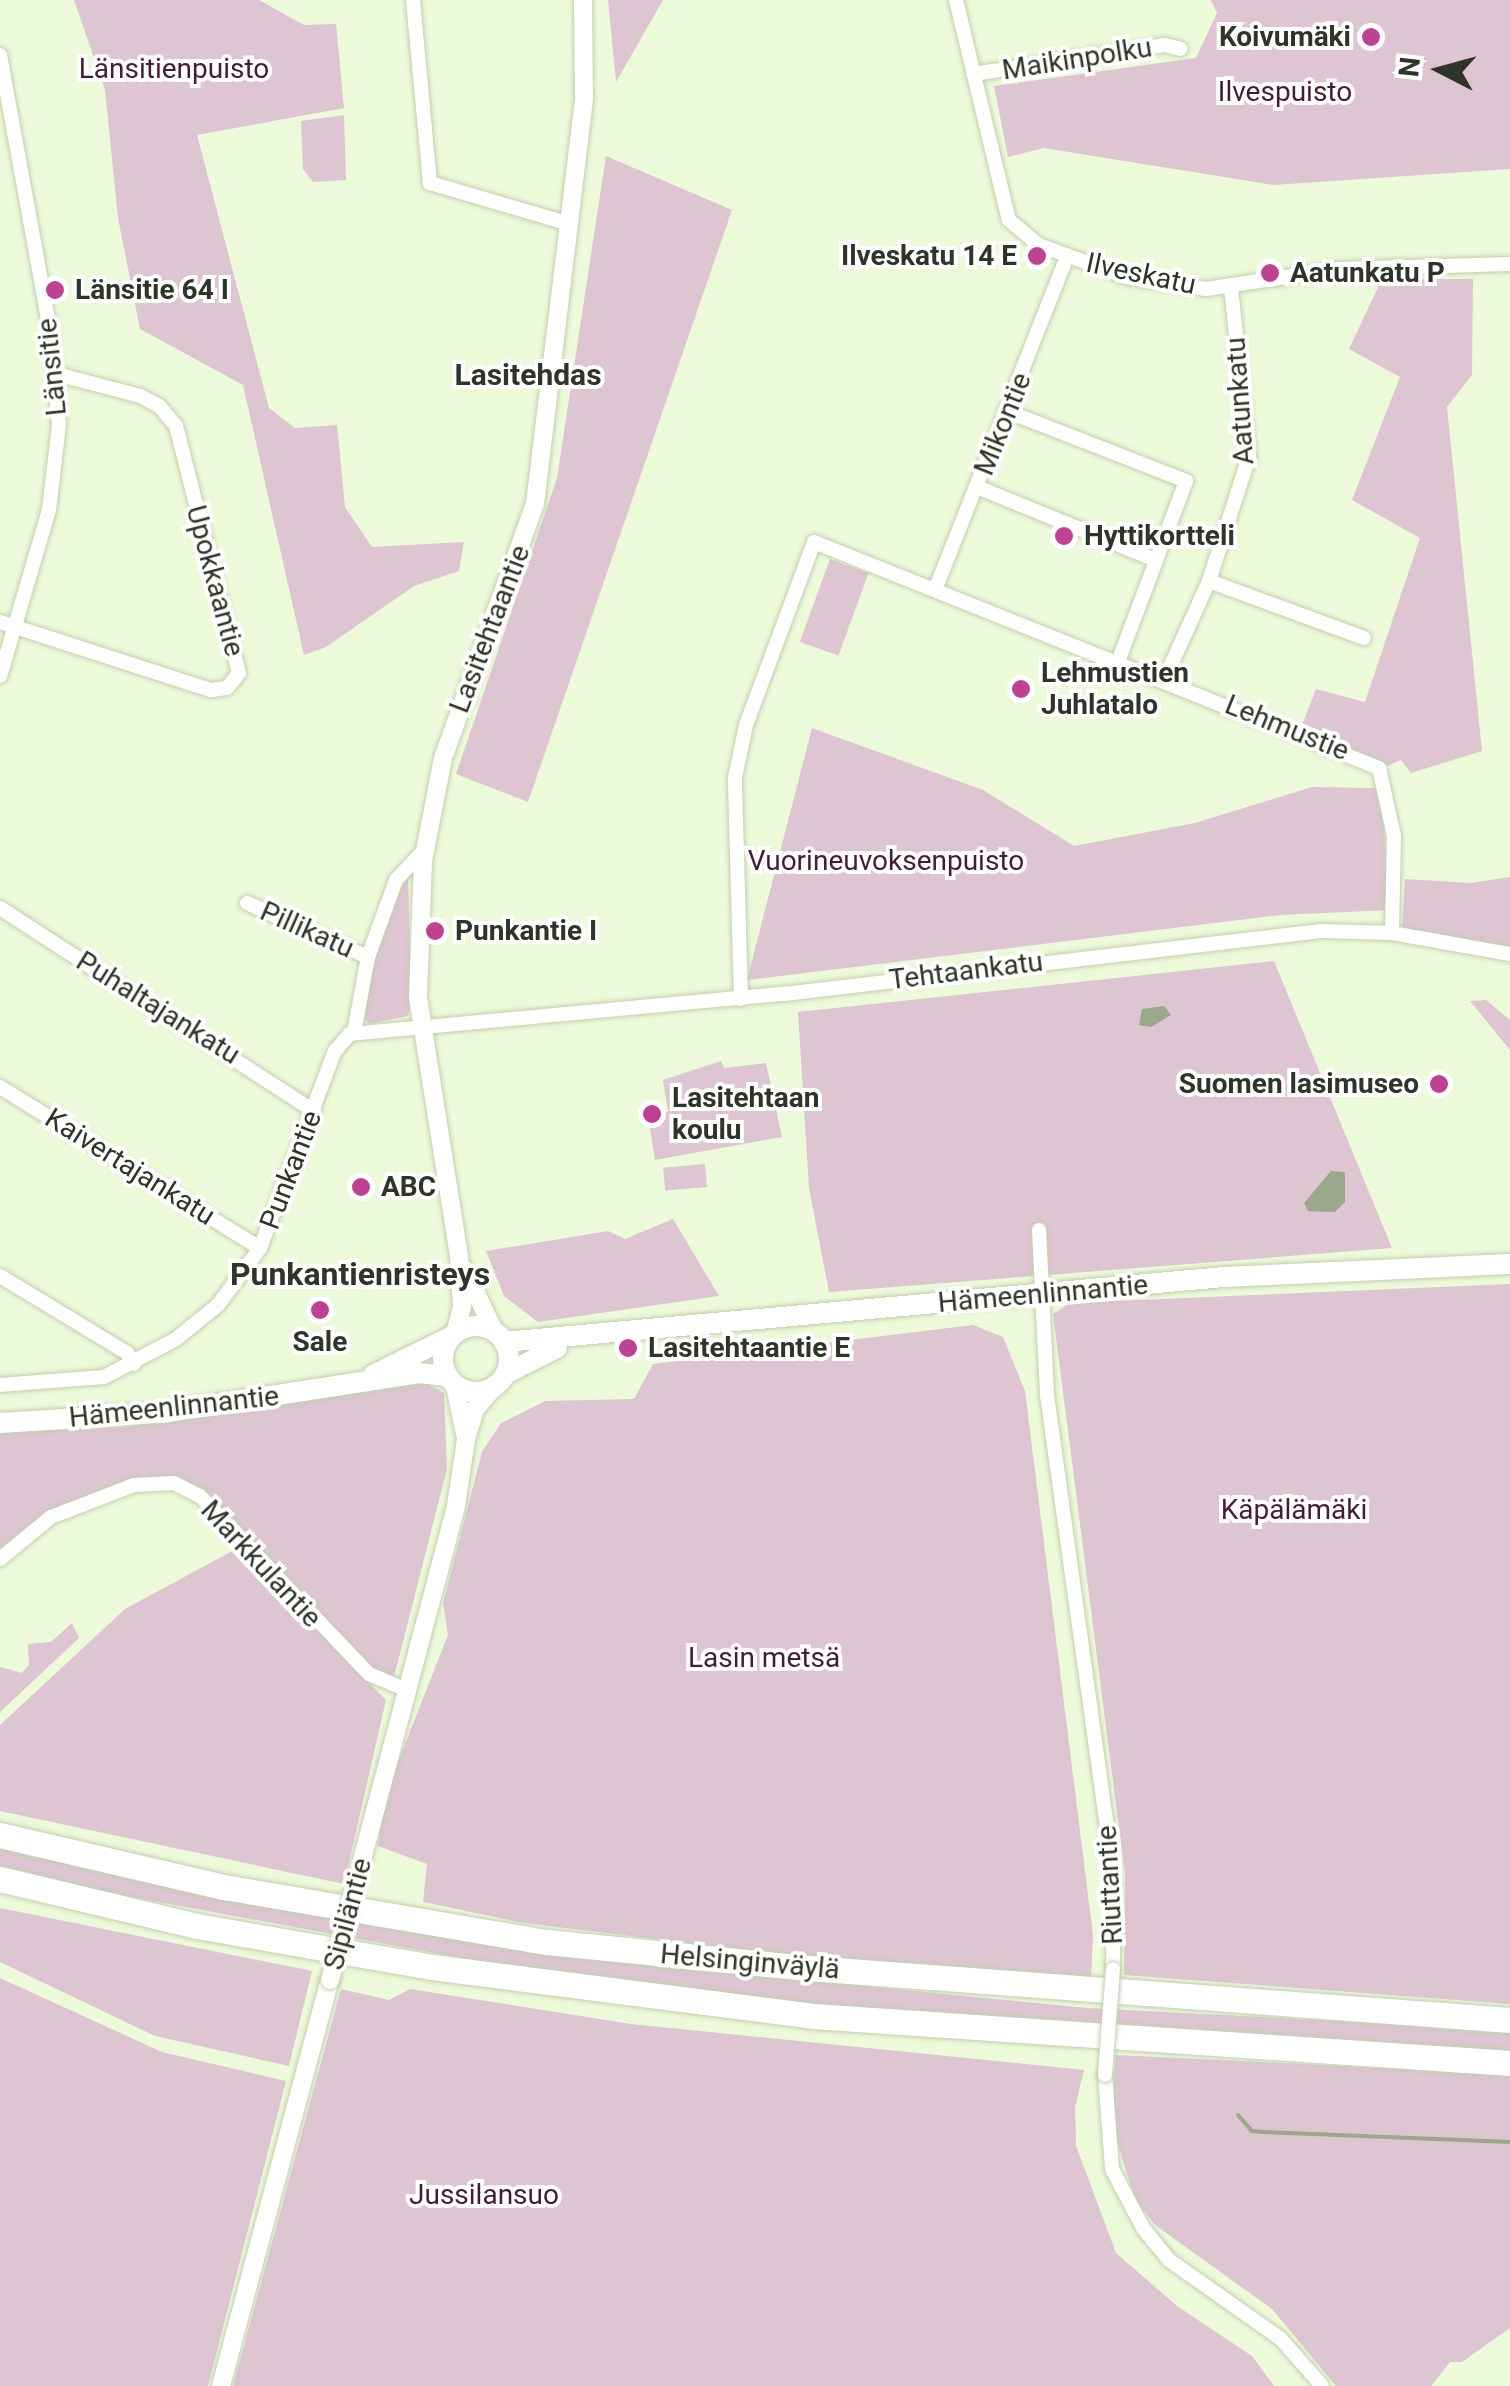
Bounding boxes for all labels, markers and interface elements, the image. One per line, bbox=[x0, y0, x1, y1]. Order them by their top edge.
place label: Koivumäki bbox=[1219, 20, 1351, 54]
north arrow bbox=[1390, 20, 1490, 120]
marker: Koivumäki bbox=[1360, 26, 1382, 48]
street label: Maikinpolku bbox=[1000, 31, 1154, 87]
park label: Länsitienpuisto bbox=[79, 52, 269, 86]
text: N bbox=[1392, 55, 1427, 78]
park label: Ilvespuisto bbox=[1218, 75, 1352, 109]
place label: Ilveskatu 14 E bbox=[841, 239, 1017, 273]
marker: Ilveskatu 14 E bbox=[1026, 245, 1048, 267]
street label: Ilveskatu bbox=[1083, 246, 1199, 302]
place label: Aatunkatu P bbox=[1290, 256, 1445, 290]
marker: Aatunkatu P bbox=[1259, 262, 1281, 284]
place label: Länsitie 64 I bbox=[75, 273, 229, 307]
marker: Länsitie 64 I bbox=[44, 279, 66, 301]
street label: Länsitie bbox=[30, 317, 74, 417]
street label: Aatunkatu bbox=[1219, 336, 1261, 466]
district label: Lasitehdas bbox=[454, 357, 602, 393]
street label: Mikontie bbox=[967, 368, 1039, 480]
street label: Upokkaantie bbox=[179, 502, 251, 660]
place label: Hyttikortteli bbox=[1084, 519, 1235, 553]
marker: Hyttikortteli bbox=[1053, 525, 1075, 547]
street label: Lasitehtaantie bbox=[443, 540, 537, 718]
place label: Lehmustien Juhlatalo bbox=[1041, 656, 1189, 722]
marker: Lehmustien Juhlatalo bbox=[1010, 678, 1032, 700]
street label: Lehmustie bbox=[1220, 688, 1354, 768]
park label: Vuorineuvoksenpuisto bbox=[748, 844, 1024, 878]
street label: Pillikatu bbox=[255, 895, 359, 965]
place label: Punkantie I bbox=[455, 914, 597, 948]
marker: Punkantie I bbox=[424, 920, 446, 942]
street label: Puhaltajankatu bbox=[70, 944, 246, 1072]
street label: Tehtaankatu bbox=[887, 945, 1045, 997]
place label: Suomen lasimuseo bbox=[1179, 1067, 1419, 1101]
marker: Suomen lasimuseo bbox=[1428, 1073, 1450, 1095]
place label: Lasitehtaan koulu bbox=[672, 1081, 819, 1147]
street label: Kaivertajankatu bbox=[39, 1101, 221, 1233]
marker: Lasitehtaan koulu bbox=[641, 1103, 663, 1125]
street label: Punkantie bbox=[253, 1106, 329, 1234]
place label: ABC bbox=[381, 1170, 436, 1204]
marker: ABC bbox=[350, 1176, 372, 1198]
district label: Punkantienristeys bbox=[230, 1255, 490, 1293]
street label: Hämeenlinnantie bbox=[936, 1268, 1150, 1320]
marker: Sale bbox=[309, 1299, 331, 1321]
place label: Sale bbox=[293, 1325, 347, 1359]
place label: Lasitehtaantie E bbox=[648, 1331, 850, 1365]
marker: Lasitehtaantie E bbox=[617, 1337, 639, 1359]
street label: Hämeenlinnantie bbox=[67, 1379, 281, 1435]
park label: Käpälämäki bbox=[1221, 1493, 1367, 1527]
street label: Markkulantie bbox=[194, 1494, 328, 1634]
park label: Lasin metsä bbox=[688, 1641, 840, 1675]
street label: Riuttantie bbox=[1090, 1825, 1130, 1945]
street label: Sipiläntie bbox=[317, 1854, 379, 1974]
street label: Helsinginväylä bbox=[659, 1937, 841, 1987]
park label: Jussilansuo bbox=[409, 2178, 559, 2212]

